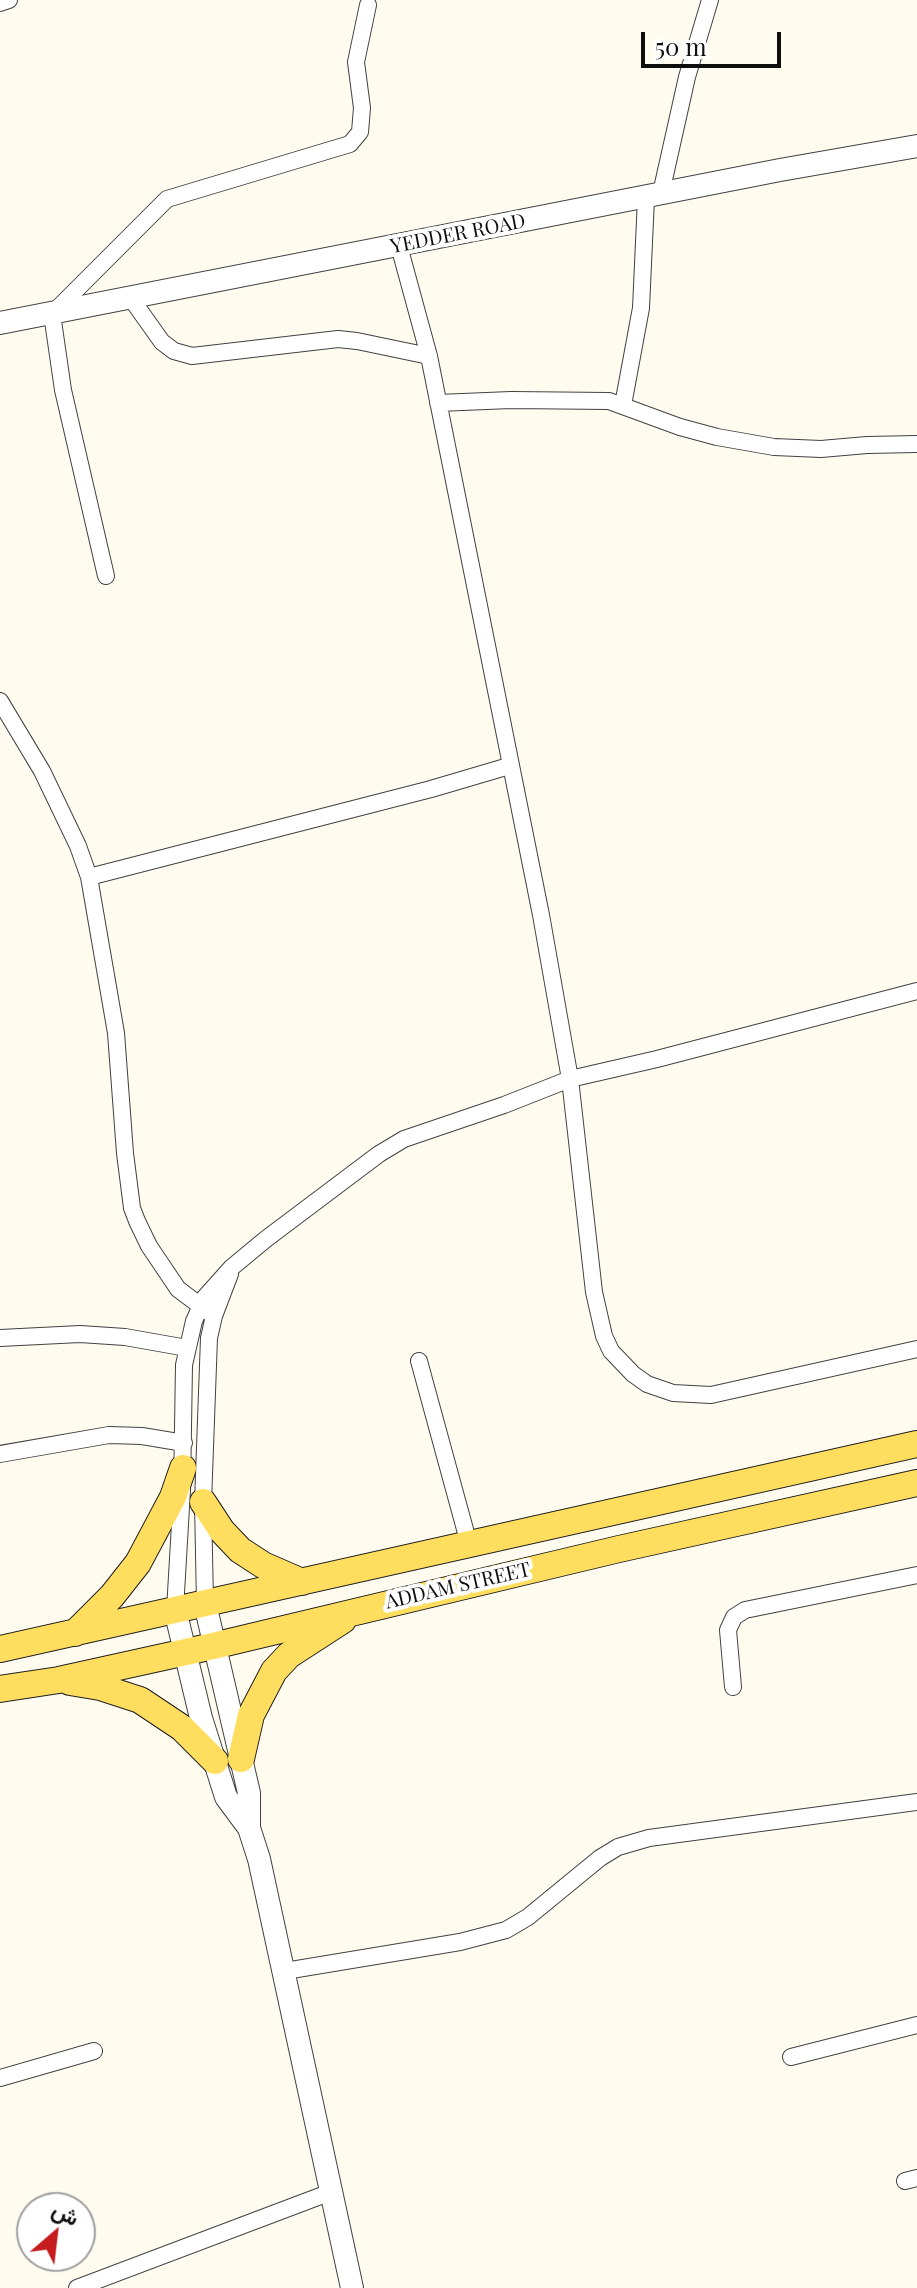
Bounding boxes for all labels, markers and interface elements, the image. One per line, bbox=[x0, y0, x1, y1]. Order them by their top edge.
scale bar bbox=[645, 16, 785, 66]
text: 50 m bbox=[655, 30, 707, 62]
street label: YEDDER ROAD bbox=[389, 209, 527, 259]
street label: ADDAM STREET bbox=[383, 1558, 533, 1614]
north arrow bbox=[16, 2192, 96, 2272]
text: ش bbox=[48, 2193, 85, 2232]

